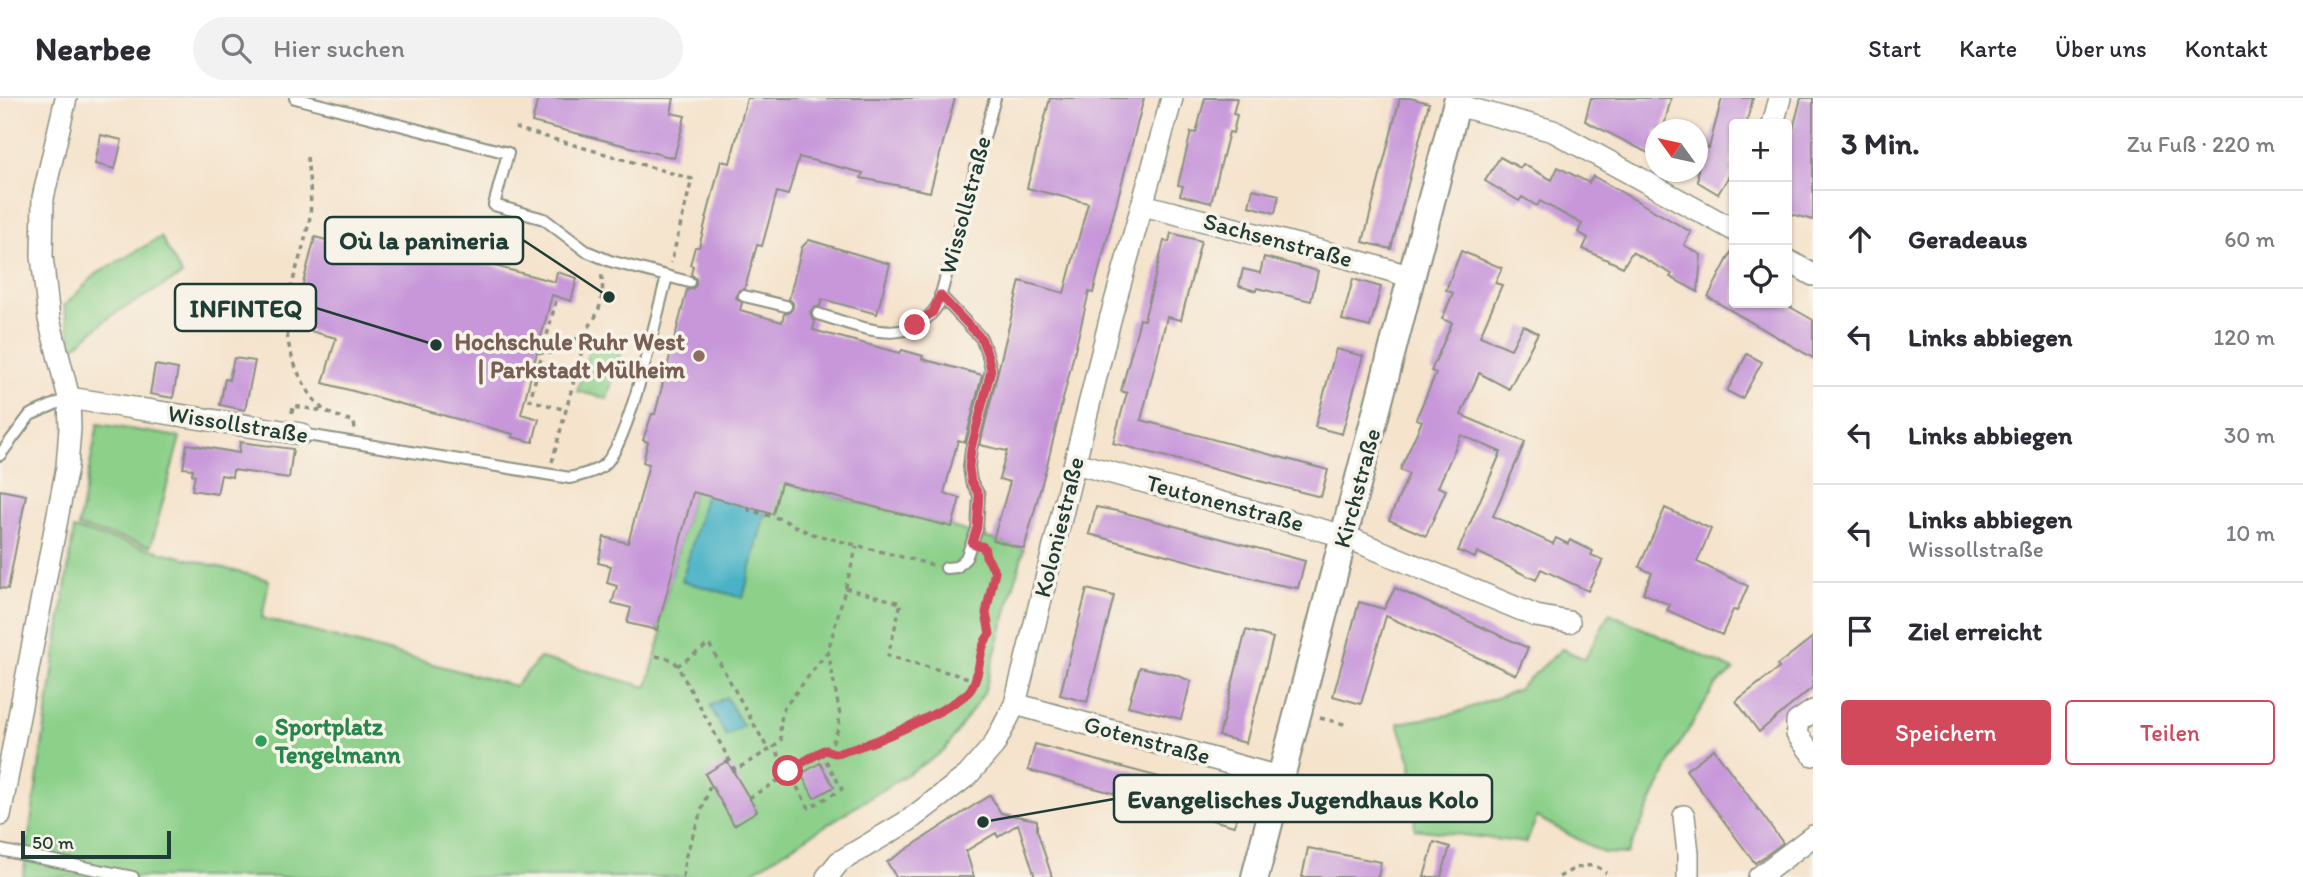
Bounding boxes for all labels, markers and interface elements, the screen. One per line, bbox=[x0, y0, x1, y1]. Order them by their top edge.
search box bbox=[193, 17, 683, 80]
text: Nearbee bbox=[35, 29, 151, 68]
icon: search bbox=[217, 29, 255, 67]
text: Hier suchen bbox=[273, 32, 405, 64]
text: Start bbox=[1868, 34, 1921, 63]
text: Karte bbox=[1959, 34, 2017, 63]
text: Über uns bbox=[2055, 34, 2147, 63]
text: Kontakt bbox=[2185, 34, 2268, 63]
north arrow bbox=[1645, 119, 1708, 182]
map controls bbox=[1729, 119, 1792, 308]
button: + bbox=[1729, 119, 1792, 182]
text: 3 Min. bbox=[1841, 125, 1920, 162]
text: Zu Fuß · 220 m bbox=[2127, 130, 2275, 158]
street label: Wissollstraße bbox=[932, 133, 997, 277]
button: − bbox=[1729, 182, 1792, 245]
street label: Sachsenstraße bbox=[1200, 206, 1356, 273]
callout: Où la panineria bbox=[325, 217, 523, 264]
icon: ahead bbox=[1841, 220, 1879, 258]
text: Geradeaus bbox=[1908, 223, 2027, 255]
text: Où la panineria bbox=[339, 224, 509, 256]
text: 60 m bbox=[2224, 225, 2275, 253]
button: locate bbox=[1729, 245, 1792, 308]
callout: INFINTEQ bbox=[175, 284, 316, 331]
text: INFINTEQ bbox=[190, 292, 302, 324]
route end bbox=[899, 309, 930, 340]
icon: left bbox=[1841, 318, 1879, 356]
text: Links abbiegen bbox=[1908, 321, 2073, 353]
text: 120 m bbox=[2214, 323, 2275, 351]
place label: Hochschule Ruhr West | Parkstadt Mülheim bbox=[455, 327, 686, 385]
marker: Hochschule Ruhr West | Parkstadt Mülheim bbox=[691, 348, 707, 364]
street label: Wissollstraße bbox=[166, 398, 310, 449]
icon: left bbox=[1841, 416, 1879, 454]
text: Links abbiegen bbox=[1908, 419, 2073, 451]
text: 30 m bbox=[2224, 421, 2275, 449]
street label: Kirchstraße bbox=[1327, 425, 1386, 551]
street label: Koloniestraße bbox=[1027, 454, 1090, 600]
street label: Teutonenstraße bbox=[1143, 468, 1307, 537]
text: Links abbiegen bbox=[1908, 503, 2073, 535]
icon: left bbox=[1841, 514, 1879, 552]
text: 10 m bbox=[2226, 519, 2275, 547]
text: Wissollstraße bbox=[1908, 535, 2044, 563]
icon: arrive bbox=[1841, 612, 1879, 650]
text: Ziel erreicht bbox=[1908, 615, 2042, 647]
button: Speichern bbox=[1841, 700, 2051, 765]
button: Teilen bbox=[2065, 700, 2275, 765]
street label: Gotenstraße bbox=[1081, 709, 1213, 770]
place label: Sportplatz Tengelmann bbox=[274, 712, 401, 770]
marker: Sportplatz Tengelmann bbox=[253, 733, 269, 749]
route start bbox=[772, 755, 803, 786]
callout: Evangelisches Jugendhaus Kolo bbox=[1114, 775, 1492, 822]
text: Evangelisches Jugendhaus Kolo bbox=[1127, 783, 1479, 815]
scale bar bbox=[21, 828, 172, 860]
text: 50 m bbox=[32, 831, 74, 854]

